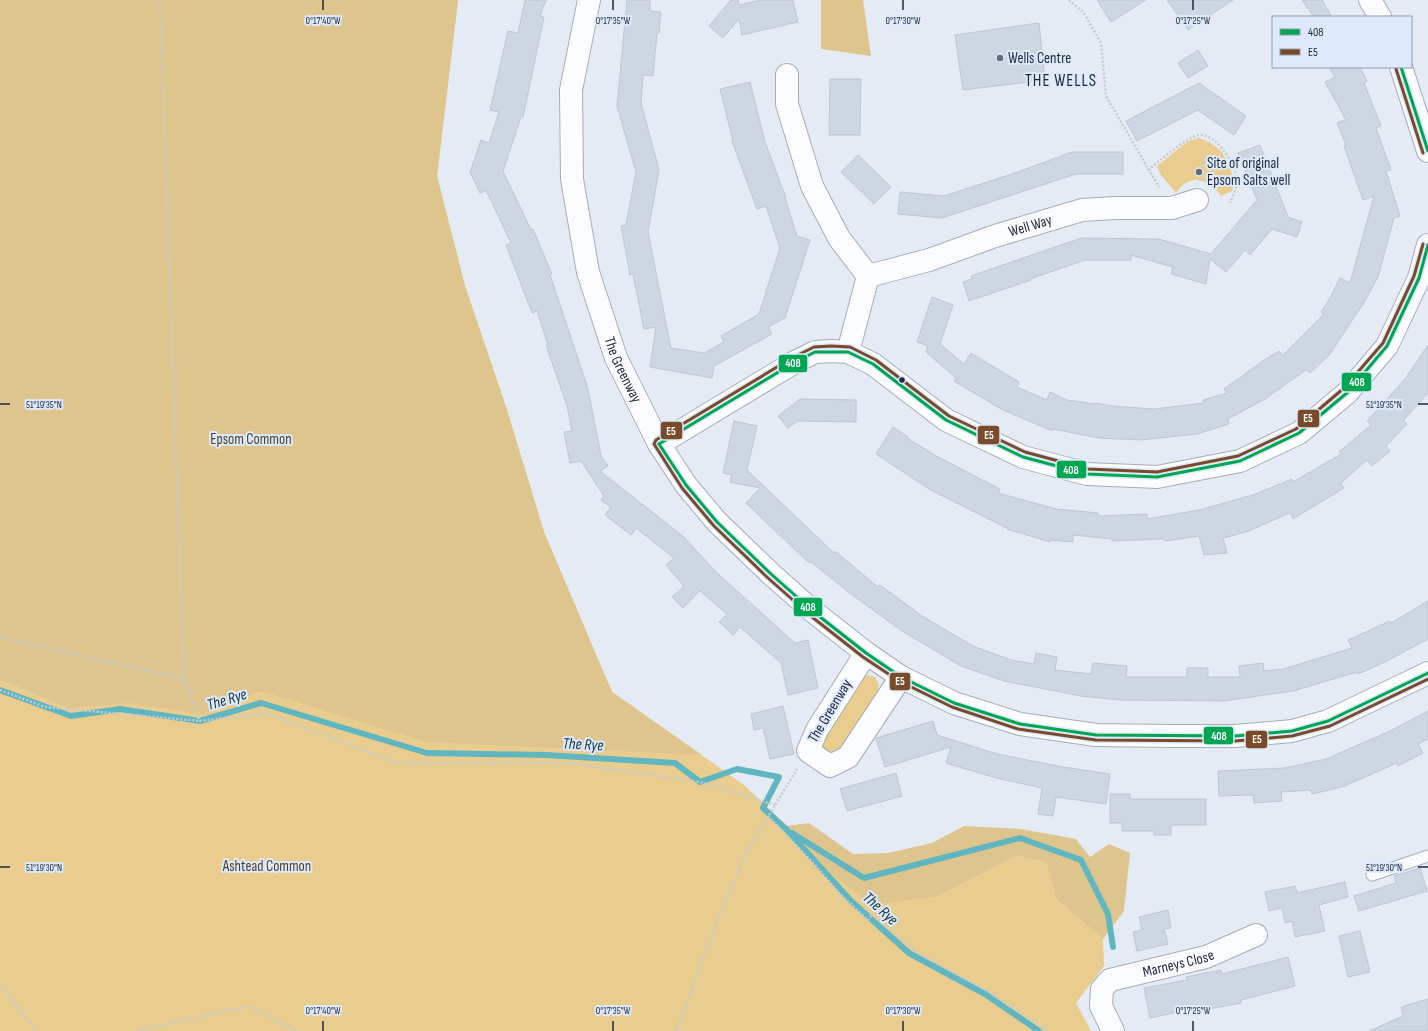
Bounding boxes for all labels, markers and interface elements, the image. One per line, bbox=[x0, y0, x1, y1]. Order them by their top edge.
text: 0°17'40"W bbox=[306, 15, 341, 27]
text: 0°17'35"W bbox=[596, 15, 631, 27]
text: 0°17'30"W bbox=[886, 15, 921, 27]
text: 0°17'25"W bbox=[1176, 15, 1211, 27]
legend bbox=[1272, 16, 1412, 68]
text: 408 bbox=[1308, 25, 1324, 40]
text: E5 bbox=[1308, 45, 1318, 60]
place label: Wells Centre bbox=[1008, 49, 1071, 68]
marker: Wells Centre bbox=[995, 53, 1005, 63]
district label: THE WELLS bbox=[1025, 71, 1097, 91]
place label: Site of original Epsom Salts well bbox=[1207, 154, 1290, 190]
marker: Site of original Epsom Salts well bbox=[1194, 167, 1204, 177]
street label: Well Way bbox=[1006, 210, 1054, 241]
street label: The Greenway bbox=[600, 334, 646, 406]
line badge: 408 bbox=[778, 354, 808, 373]
text: 408 bbox=[785, 357, 801, 370]
line badge: 408 bbox=[1341, 372, 1372, 392]
unlabelled marker bbox=[897, 375, 907, 385]
text: 408 bbox=[1349, 376, 1365, 389]
text: 51°19'35"N bbox=[26, 399, 62, 411]
text: 51°19'35"N bbox=[1366, 399, 1402, 411]
line badge: E5 bbox=[1297, 409, 1320, 428]
text: E5 bbox=[1303, 412, 1313, 425]
line badge: E5 bbox=[660, 421, 683, 440]
text: E5 bbox=[666, 425, 676, 438]
line badge: E5 bbox=[977, 425, 1000, 445]
text: E5 bbox=[984, 429, 994, 442]
park label: Epsom Common bbox=[210, 430, 292, 449]
line badge: 408 bbox=[1056, 460, 1087, 479]
text: 408 bbox=[1063, 464, 1079, 477]
line badge: 408 bbox=[793, 597, 823, 617]
text: 408 bbox=[800, 601, 816, 614]
line badge: E5 bbox=[889, 672, 911, 691]
text: E5 bbox=[895, 675, 905, 688]
street label: The Greenway bbox=[804, 676, 856, 746]
water label: The Rye bbox=[205, 685, 249, 715]
line badge: 408 bbox=[1203, 726, 1234, 745]
text: 408 bbox=[1211, 730, 1227, 743]
line badge: E5 bbox=[1245, 730, 1268, 749]
text: E5 bbox=[1252, 733, 1262, 746]
water label: The Rye bbox=[562, 734, 604, 756]
park label: Ashtead Common bbox=[222, 857, 311, 876]
text: 51°19'30"N bbox=[26, 862, 62, 874]
text: 51°19'30"N bbox=[1366, 862, 1402, 874]
water label: The Rye bbox=[858, 888, 902, 930]
street label: Marneys Close bbox=[1141, 945, 1217, 981]
text: 0°17'40"W bbox=[306, 1005, 341, 1017]
text: 0°17'35"W bbox=[596, 1005, 631, 1017]
text: 0°17'30"W bbox=[886, 1005, 921, 1017]
text: 0°17'25"W bbox=[1176, 1005, 1211, 1017]

